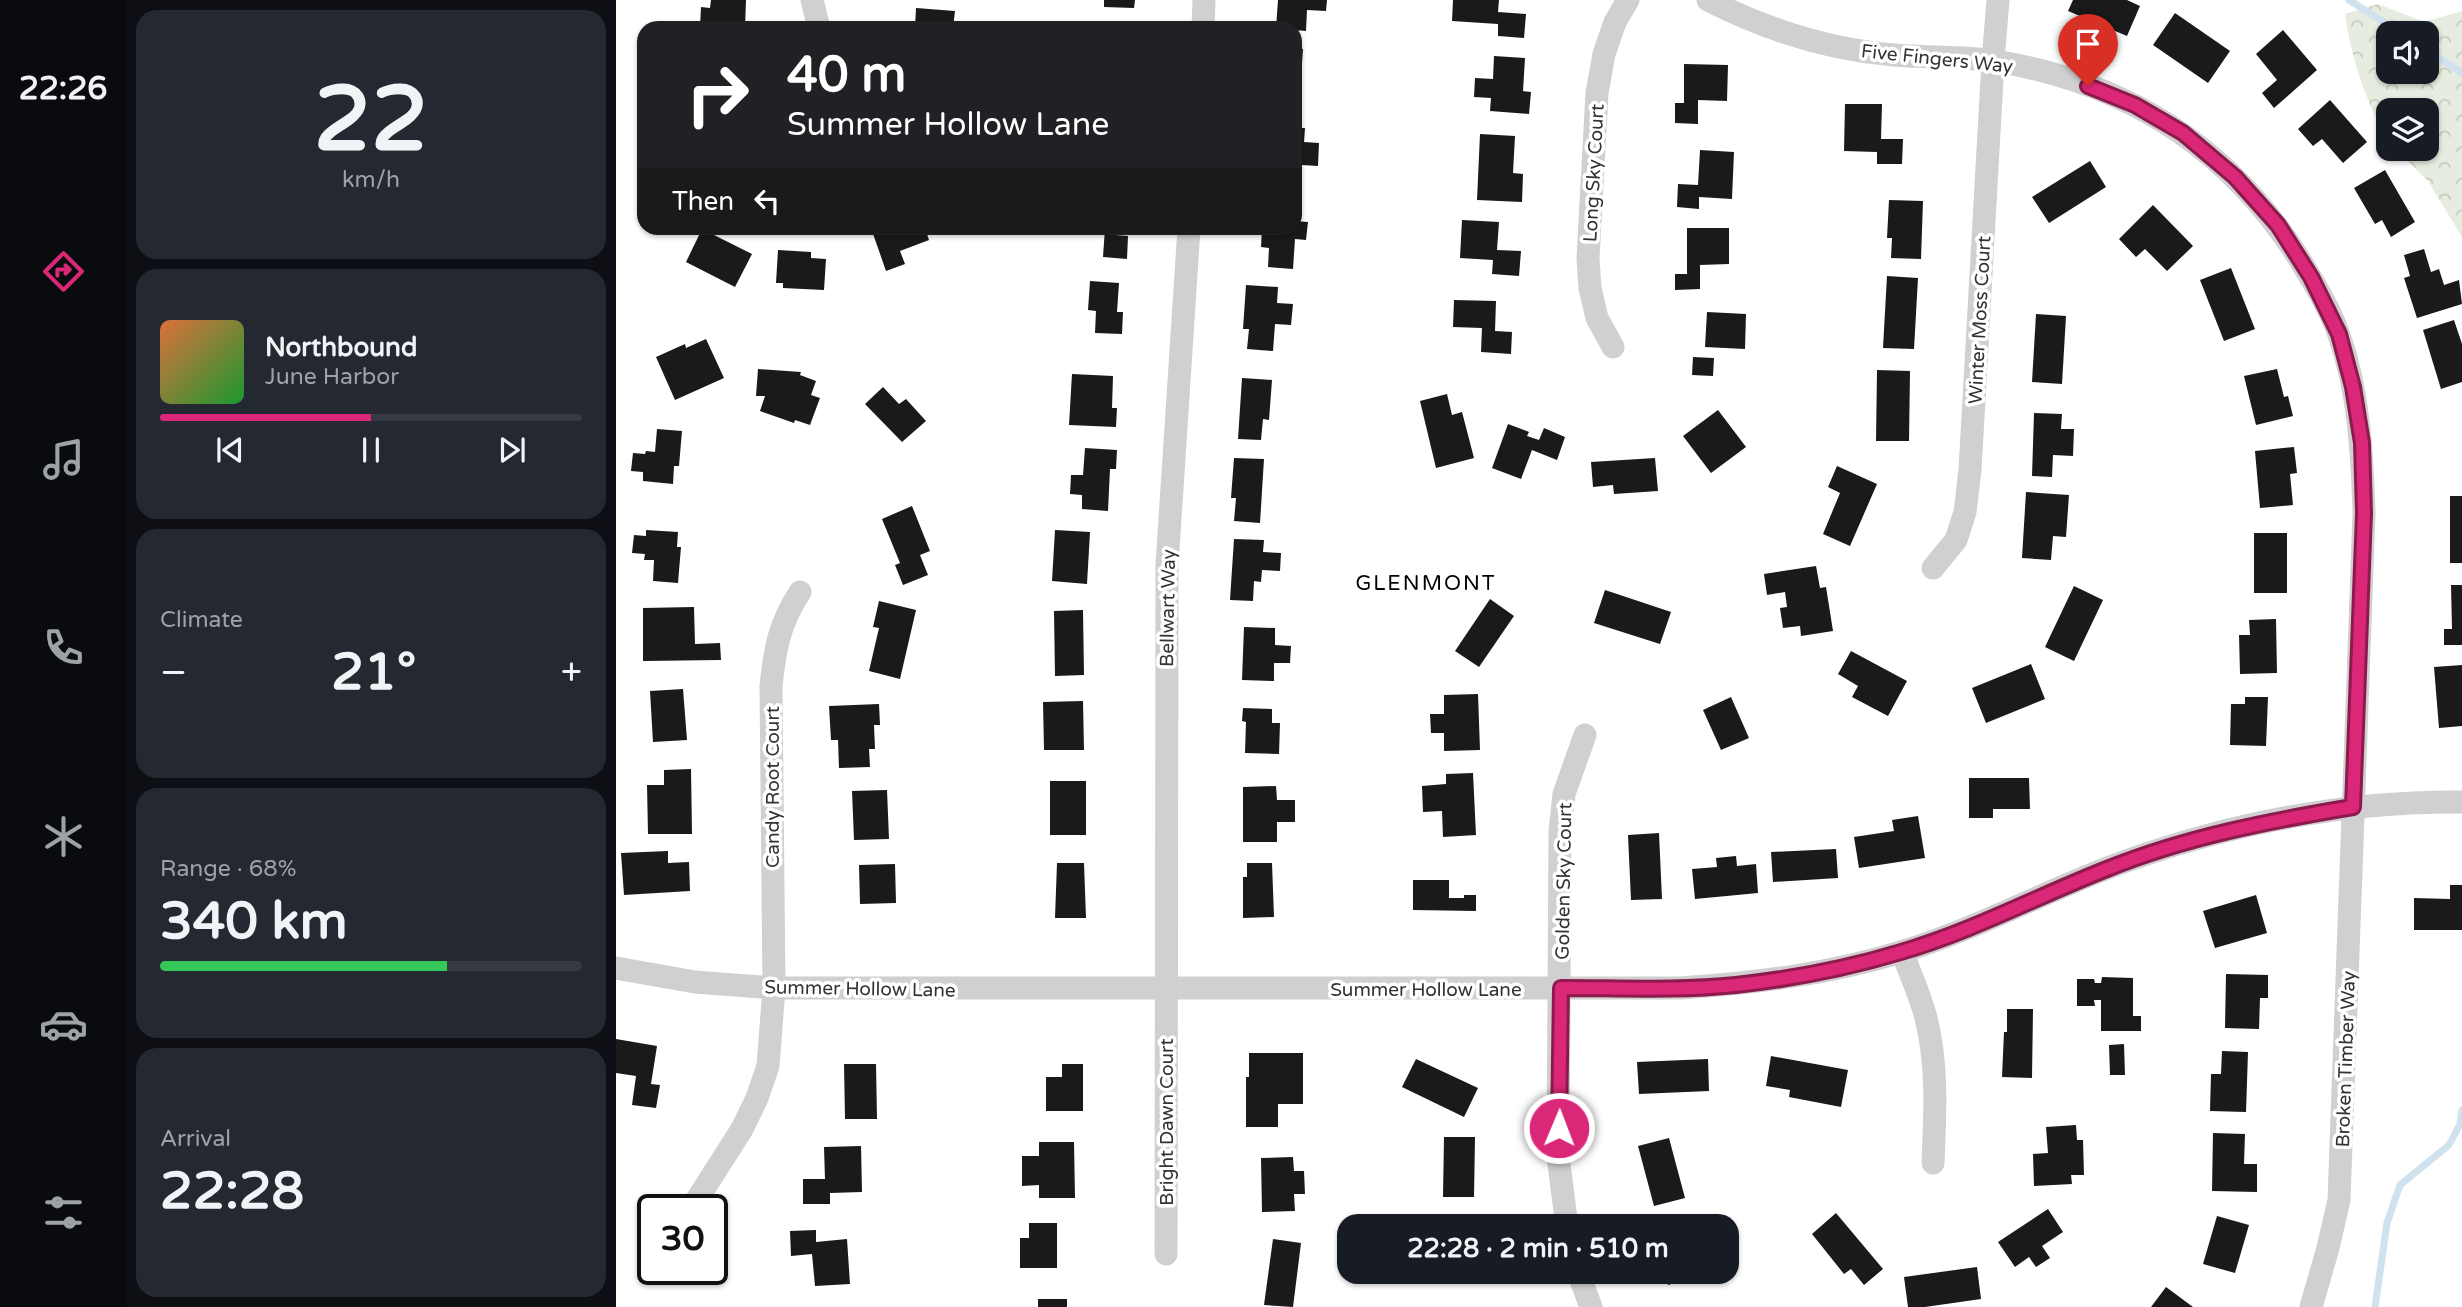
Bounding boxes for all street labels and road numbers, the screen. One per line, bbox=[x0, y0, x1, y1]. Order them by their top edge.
street label: Five Fingers Way bbox=[1860, 40, 2014, 78]
street label: Long Sky Court bbox=[1579, 103, 1609, 243]
street label: Winter Moss Court bbox=[1965, 235, 1995, 405]
street label: Bellwart Way bbox=[1156, 549, 1180, 667]
street label: Candy Root Court bbox=[762, 706, 784, 868]
street label: Golden Sky Court bbox=[1552, 802, 1576, 960]
street label: Broken Timber Way bbox=[2332, 970, 2360, 1148]
street label: Summer Hollow Lane bbox=[764, 976, 956, 1002]
street label: Summer Hollow Lane bbox=[1330, 979, 1522, 1001]
street label: Bright Dawn Court bbox=[1156, 1038, 1178, 1206]

